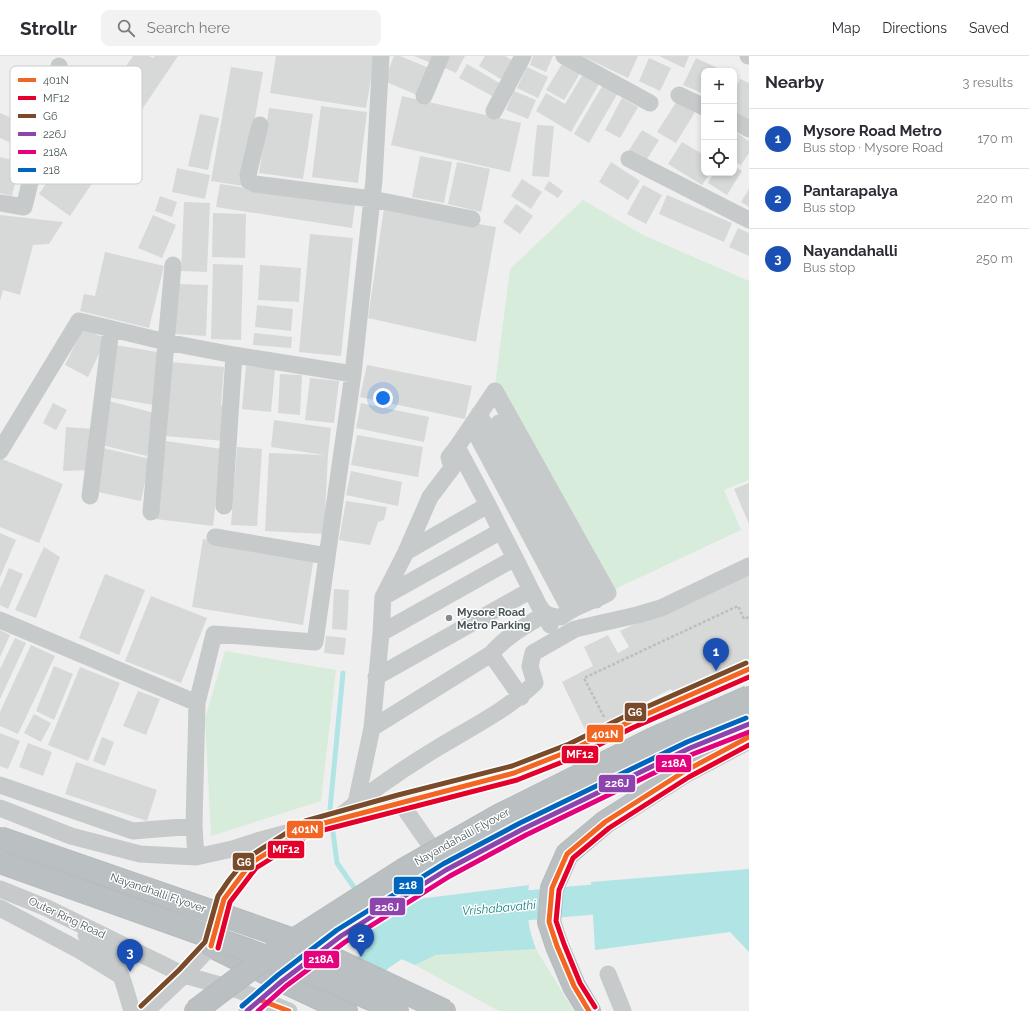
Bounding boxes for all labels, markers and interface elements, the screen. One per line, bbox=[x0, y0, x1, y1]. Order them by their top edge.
search box bbox=[101, 10, 381, 46]
text: Strollr bbox=[20, 17, 77, 39]
icon: search bbox=[115, 17, 137, 39]
text: Search here bbox=[147, 19, 230, 37]
text: Map bbox=[832, 20, 860, 36]
text: Directions bbox=[882, 20, 947, 36]
text: Saved bbox=[969, 20, 1009, 36]
legend bbox=[10, 66, 142, 184]
map controls bbox=[701, 68, 737, 176]
button: + bbox=[701, 68, 737, 104]
text: Nearby bbox=[765, 72, 824, 92]
text: 401N bbox=[43, 74, 69, 87]
text: 3 results bbox=[963, 75, 1013, 90]
text: MF12 bbox=[43, 92, 70, 105]
button: − bbox=[701, 104, 737, 140]
text: G6 bbox=[43, 110, 58, 123]
text: Mysore Road Metro bbox=[803, 122, 942, 140]
text: 226J bbox=[43, 128, 66, 141]
text: 1 bbox=[775, 131, 781, 146]
text: 170 m bbox=[977, 131, 1013, 146]
button: locate bbox=[701, 140, 737, 176]
text: Bus stop · Mysore Road bbox=[803, 140, 943, 155]
text: 218A bbox=[43, 146, 68, 159]
text: 218 bbox=[43, 164, 60, 177]
text: Pantarapalya bbox=[803, 182, 898, 200]
text: 2 bbox=[774, 191, 782, 206]
text: 220 m bbox=[976, 191, 1013, 206]
text: Bus stop bbox=[803, 200, 855, 215]
text: Nayandahalli bbox=[803, 242, 898, 260]
text: 3 bbox=[774, 251, 782, 266]
text: 250 m bbox=[976, 251, 1013, 266]
text: Bus stop bbox=[803, 260, 855, 275]
your location bbox=[373, 388, 393, 408]
place label: Mysore Road Metro Parking bbox=[457, 606, 531, 632]
marker: Mysore Road Metro Parking bbox=[444, 613, 454, 623]
pin: 1 bbox=[703, 638, 729, 671]
line badge: G6 bbox=[624, 702, 647, 722]
text: G6 bbox=[628, 706, 643, 719]
line badge: 401N bbox=[586, 724, 624, 743]
text: 401N bbox=[592, 728, 618, 741]
line badge: MF12 bbox=[561, 745, 599, 764]
text: MF12 bbox=[566, 748, 594, 761]
line badge: 218A bbox=[655, 754, 692, 773]
text: 218A bbox=[661, 757, 687, 770]
line badge: 226J bbox=[598, 774, 636, 793]
text: 226J bbox=[605, 777, 629, 790]
street label: Nayandahalli Flyover bbox=[412, 805, 512, 868]
line badge: 401N bbox=[286, 820, 324, 839]
text: 401N bbox=[292, 823, 318, 836]
line badge: MF12 bbox=[267, 840, 305, 859]
text: MF12 bbox=[272, 843, 300, 856]
line badge: G6 bbox=[232, 852, 255, 871]
text: G6 bbox=[237, 856, 252, 869]
street label: Nayandhalli Flyover bbox=[108, 871, 208, 916]
line badge: 218 bbox=[393, 876, 424, 895]
text: 218 bbox=[399, 879, 417, 892]
street label: Outer Ring Road bbox=[27, 895, 108, 942]
line badge: 226J bbox=[369, 897, 406, 916]
water label: Vrishabavathi bbox=[462, 898, 537, 918]
text: 226J bbox=[375, 901, 399, 914]
pin: 2 bbox=[348, 924, 374, 957]
pin: 3 bbox=[117, 939, 143, 972]
line badge: 218A bbox=[303, 950, 340, 969]
text: 218A bbox=[308, 953, 334, 966]

